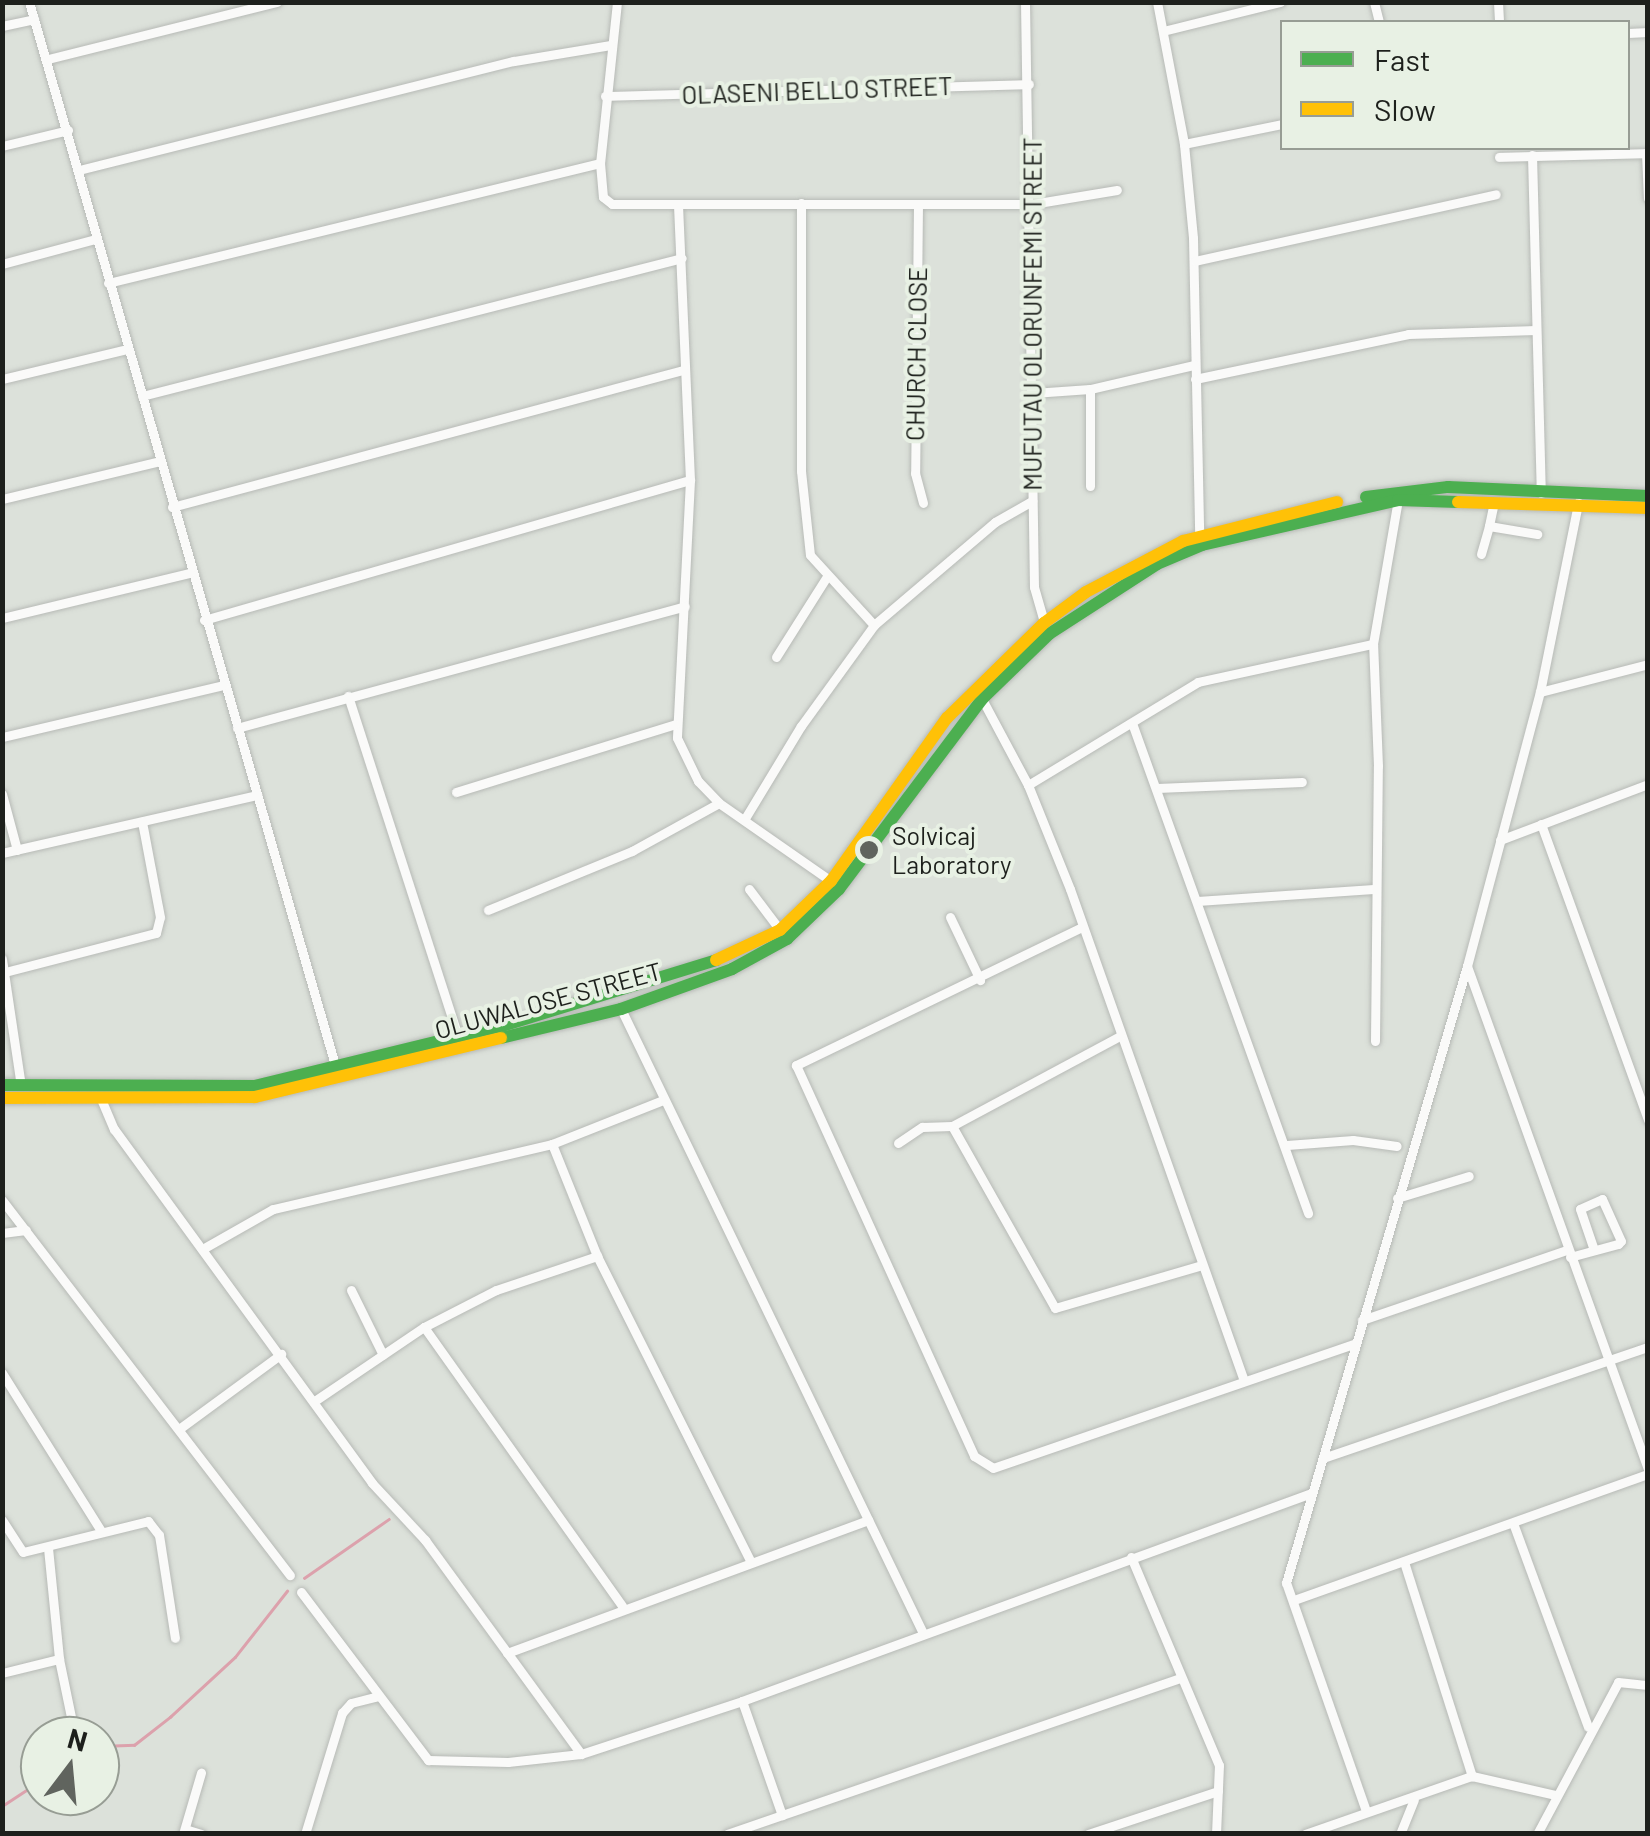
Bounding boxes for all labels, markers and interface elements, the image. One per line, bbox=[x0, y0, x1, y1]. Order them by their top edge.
legend bbox=[1280, 20, 1630, 150]
text: Fast bbox=[1374, 41, 1431, 77]
street label: OLASENI BELLO STREET bbox=[681, 70, 953, 110]
text: Slow bbox=[1374, 91, 1436, 127]
street label: MUFUTAU OLORUNFEMI STREET bbox=[1017, 137, 1047, 491]
street label: CHURCH CLOSE bbox=[899, 267, 933, 441]
place label: Solvicaj Laboratory bbox=[892, 821, 1011, 880]
marker: Solvicaj Laboratory bbox=[856, 837, 882, 863]
street label: OLUWALOSE STREET bbox=[431, 955, 665, 1045]
north arrow bbox=[20, 1716, 120, 1816]
text: N bbox=[64, 1720, 91, 1758]

